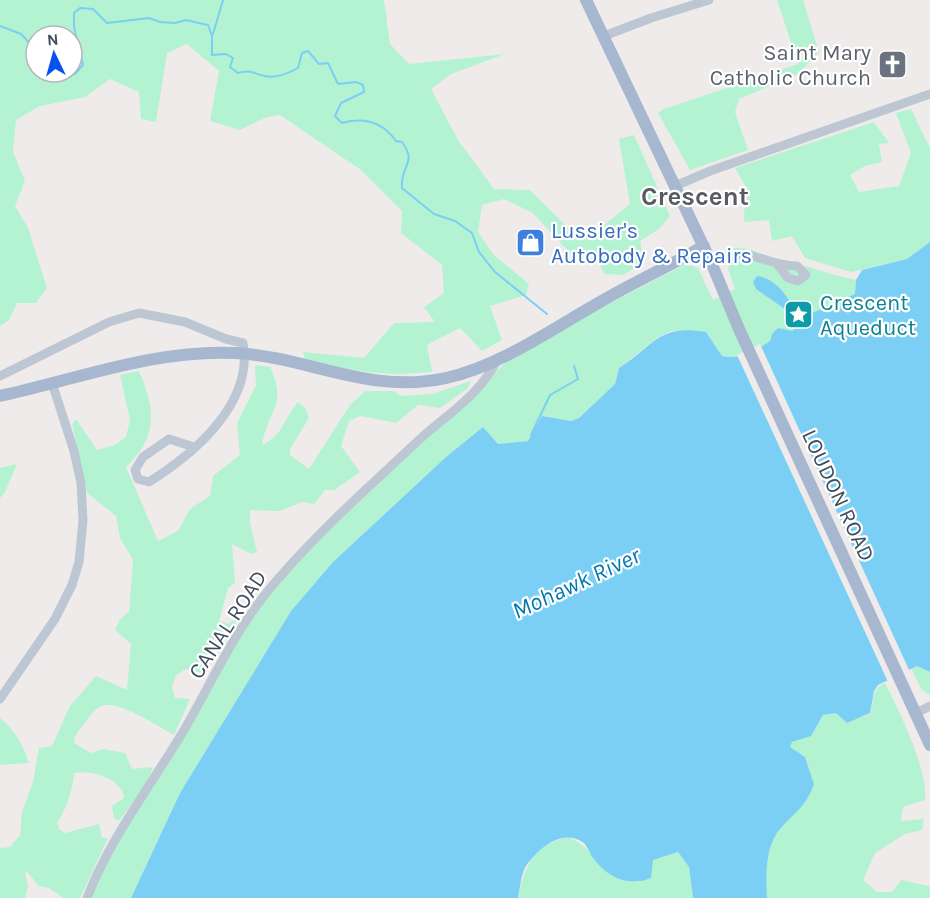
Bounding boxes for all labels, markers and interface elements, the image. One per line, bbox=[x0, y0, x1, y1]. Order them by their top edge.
north arrow bbox=[24, 24, 84, 84]
text: N bbox=[46, 30, 59, 50]
place label: Saint Mary Catholic Church bbox=[710, 40, 871, 91]
church icon: Saint Mary Catholic Church bbox=[876, 49, 908, 81]
district label: Crescent bbox=[641, 181, 749, 212]
place label: Lussier's Autobody & Repairs bbox=[551, 218, 752, 269]
shop icon: Lussier's Autobody & Repairs bbox=[514, 227, 546, 259]
place label: Crescent Aqueduct bbox=[820, 290, 916, 341]
place icon: Crescent Aqueduct bbox=[783, 299, 815, 331]
street label: LOUDON ROAD bbox=[796, 425, 880, 566]
water label: Mohawk River bbox=[507, 541, 645, 625]
street label: CANAL ROAD bbox=[183, 565, 273, 684]

